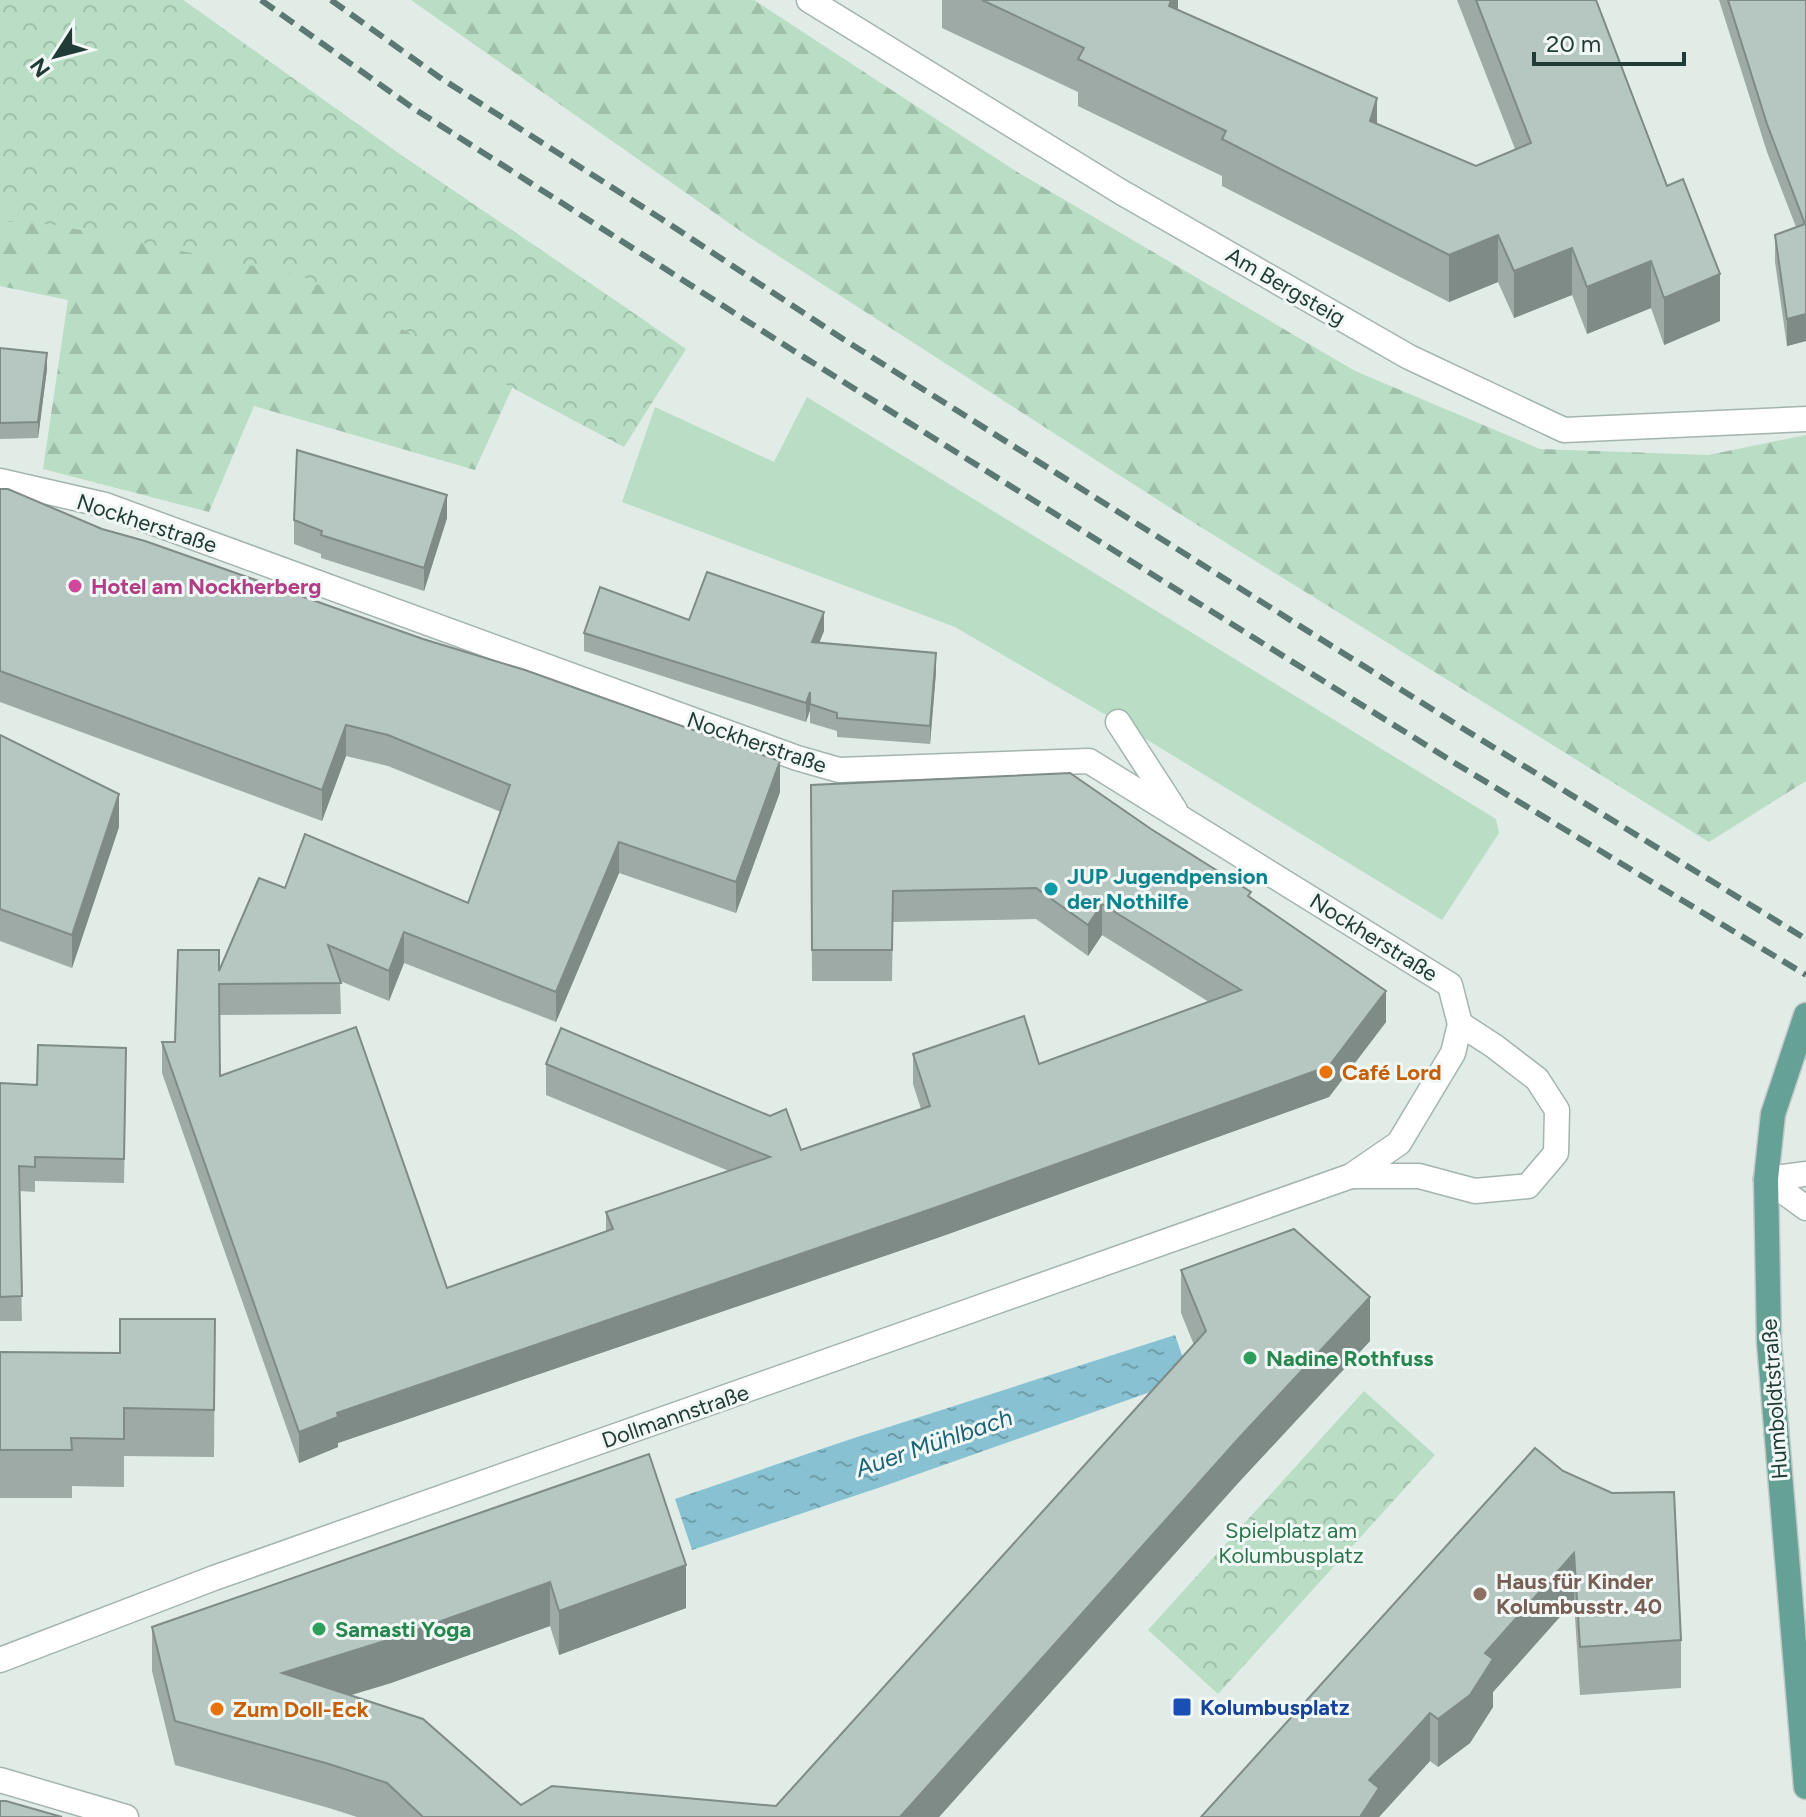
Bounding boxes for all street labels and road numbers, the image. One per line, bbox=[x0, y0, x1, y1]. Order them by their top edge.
street label: Am Bergsteig bbox=[1221, 241, 1350, 331]
street label: Nockherstraße bbox=[73, 488, 220, 559]
street label: Nockherstraße bbox=[684, 706, 830, 779]
street label: Nockherstraße bbox=[1305, 887, 1443, 987]
street label: Humboldtstraße bbox=[1755, 1318, 1794, 1480]
street label: Dollmannstraße bbox=[598, 1379, 752, 1454]

